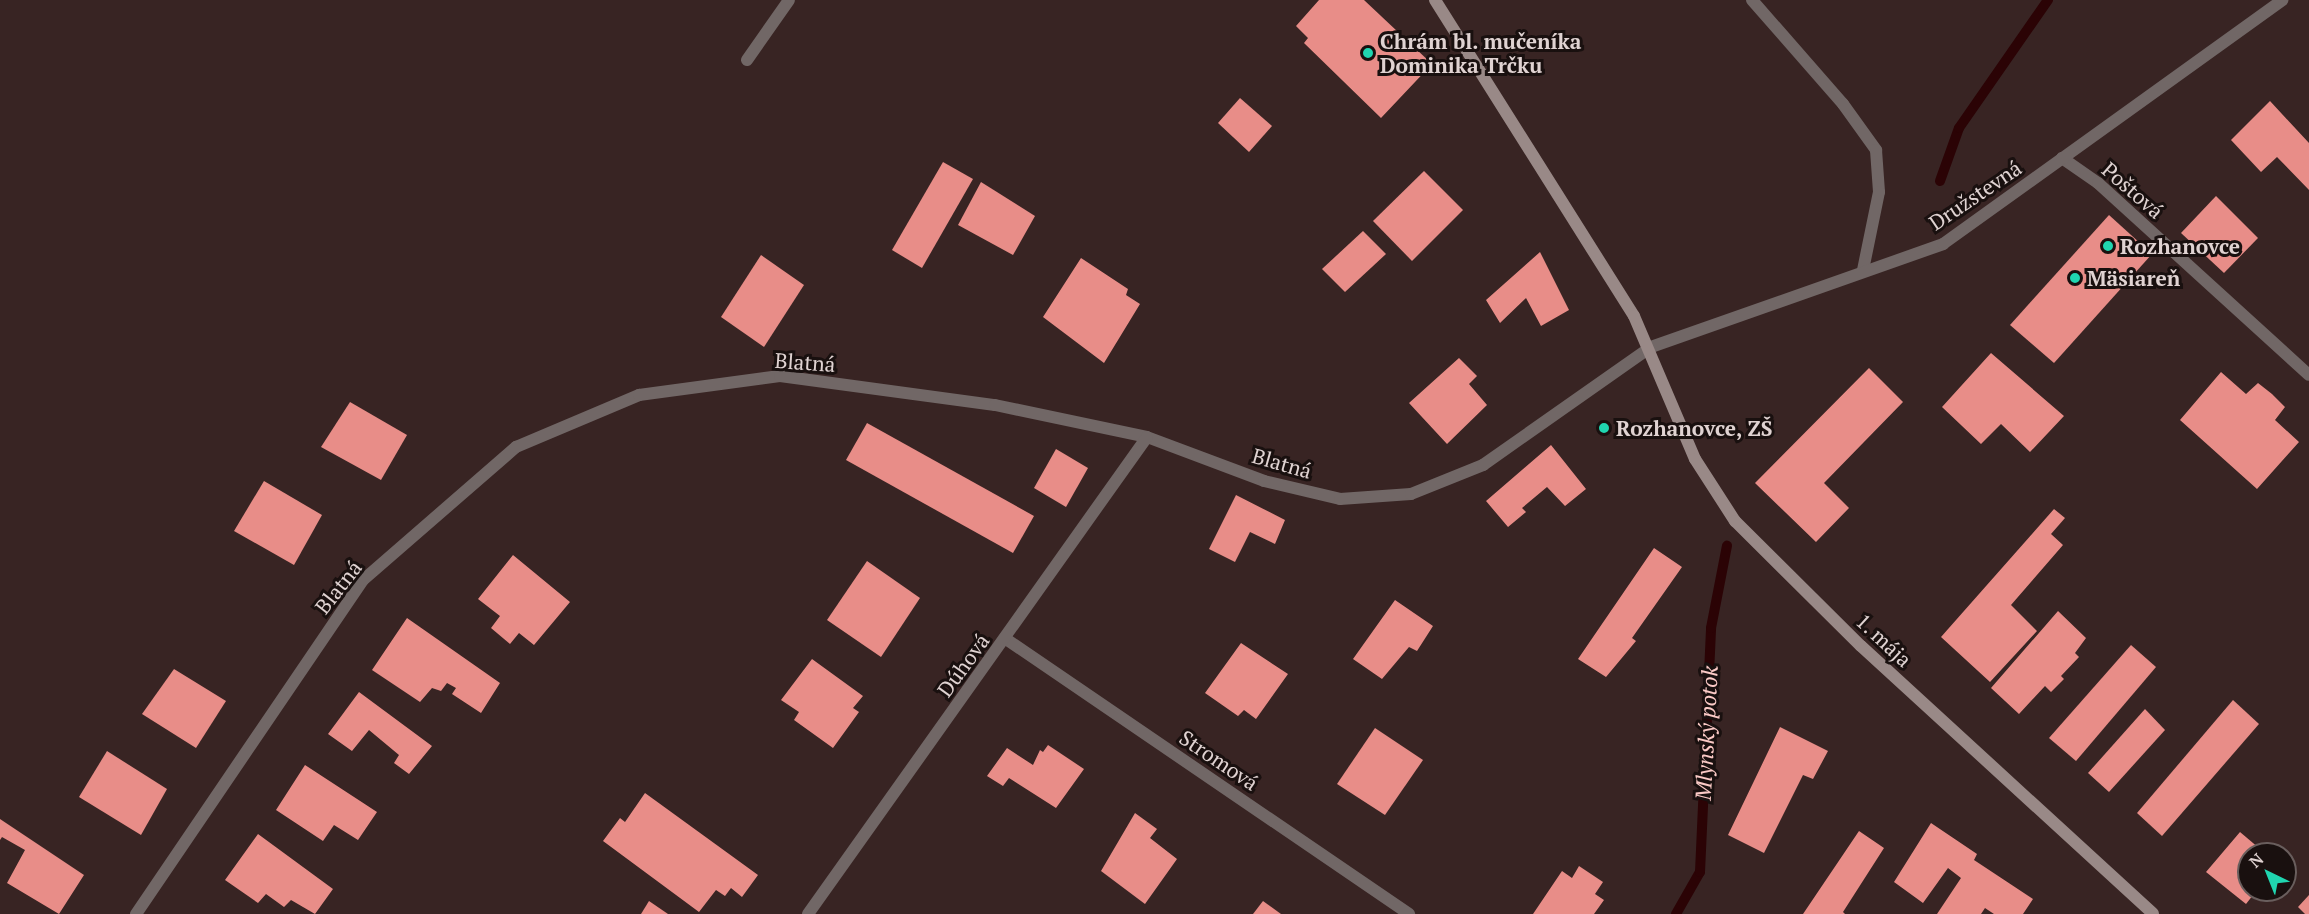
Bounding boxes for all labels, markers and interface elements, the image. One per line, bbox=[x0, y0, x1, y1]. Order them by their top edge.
place label: Chrám bl. mučeníka Dominika Trčku bbox=[1380, 28, 1582, 78]
marker: Chrám bl. mučeníka Dominika Trčku bbox=[1361, 46, 1375, 60]
street label: Družstevná bbox=[1924, 155, 2026, 235]
street label: Poštová bbox=[2097, 157, 2169, 223]
place label: Rozhanovce bbox=[2120, 233, 2240, 259]
marker: Rozhanovce bbox=[2101, 239, 2115, 253]
place label: Mäsiareň bbox=[2087, 265, 2180, 291]
marker: Mäsiareň bbox=[2068, 271, 2082, 285]
street label: Blatná bbox=[774, 347, 836, 377]
place label: Rozhanovce, ZŠ bbox=[1616, 415, 1773, 441]
marker: Rozhanovce, ZŠ bbox=[1597, 421, 1611, 435]
street label: Blatná bbox=[1249, 443, 1315, 483]
street label: Blatná bbox=[309, 555, 367, 619]
street label: 1. mája bbox=[1851, 608, 1917, 672]
street label: Dúhová bbox=[932, 629, 994, 701]
water label: Mlynský potok bbox=[1689, 665, 1723, 801]
street label: Stromová bbox=[1175, 725, 1263, 795]
north arrow bbox=[2237, 842, 2297, 902]
text: N bbox=[2244, 848, 2268, 872]

